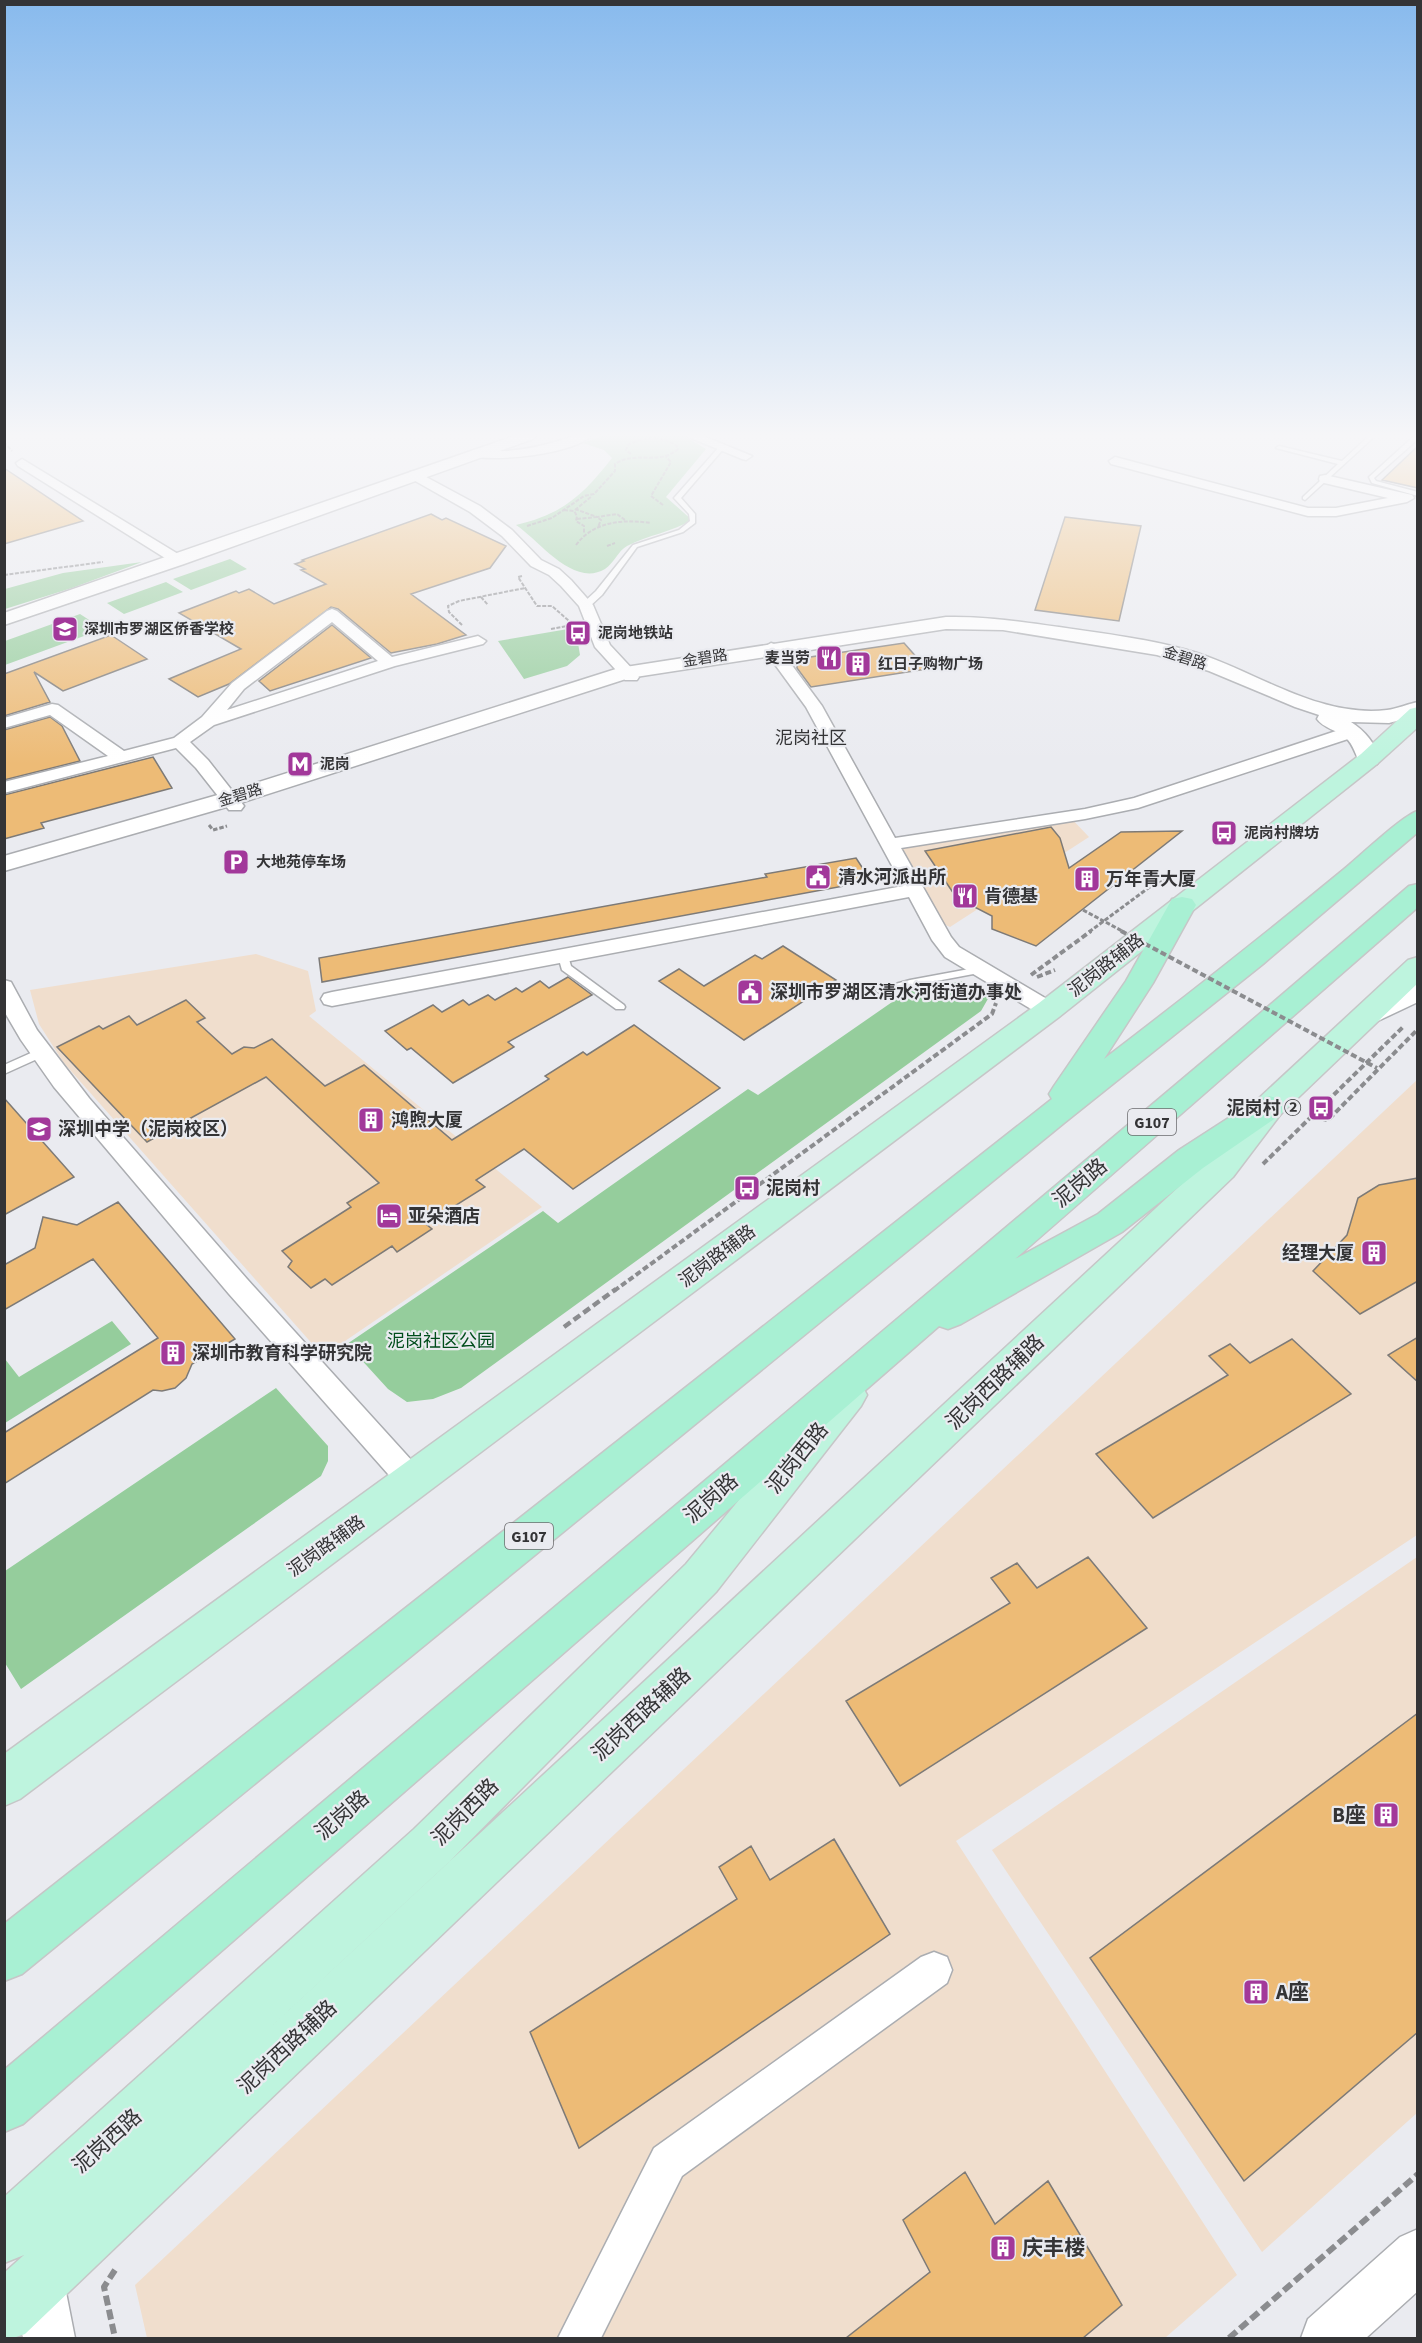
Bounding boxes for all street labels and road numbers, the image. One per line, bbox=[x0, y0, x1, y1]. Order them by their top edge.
street label: 金碧路 bbox=[1160, 642, 1209, 675]
street label: 金碧路 bbox=[681, 645, 729, 672]
street label: 金碧路 bbox=[216, 779, 265, 812]
street label: 泥岗路辅路 bbox=[1063, 928, 1149, 1003]
road number: G107 bbox=[1128, 1109, 1176, 1135]
street label: 泥岗路 bbox=[1046, 1151, 1114, 1215]
street label: 泥岗路辅路 bbox=[674, 1219, 761, 1293]
street label: 泥岗西路辅路 bbox=[939, 1327, 1051, 1437]
street label: 泥岗西路 bbox=[759, 1416, 835, 1500]
street label: 泥岗路 bbox=[677, 1466, 745, 1530]
street label: 泥岗路辅路 bbox=[283, 1510, 370, 1583]
road number: G107 bbox=[505, 1523, 553, 1549]
street label: 泥岗西路辅路 bbox=[585, 1660, 697, 1768]
street label: 泥岗西路 bbox=[425, 1772, 505, 1852]
street label: 泥岗路 bbox=[308, 1783, 376, 1847]
street label: 泥岗西路辅路 bbox=[231, 1993, 343, 2101]
street label: 泥岗西路 bbox=[66, 2102, 148, 2180]

